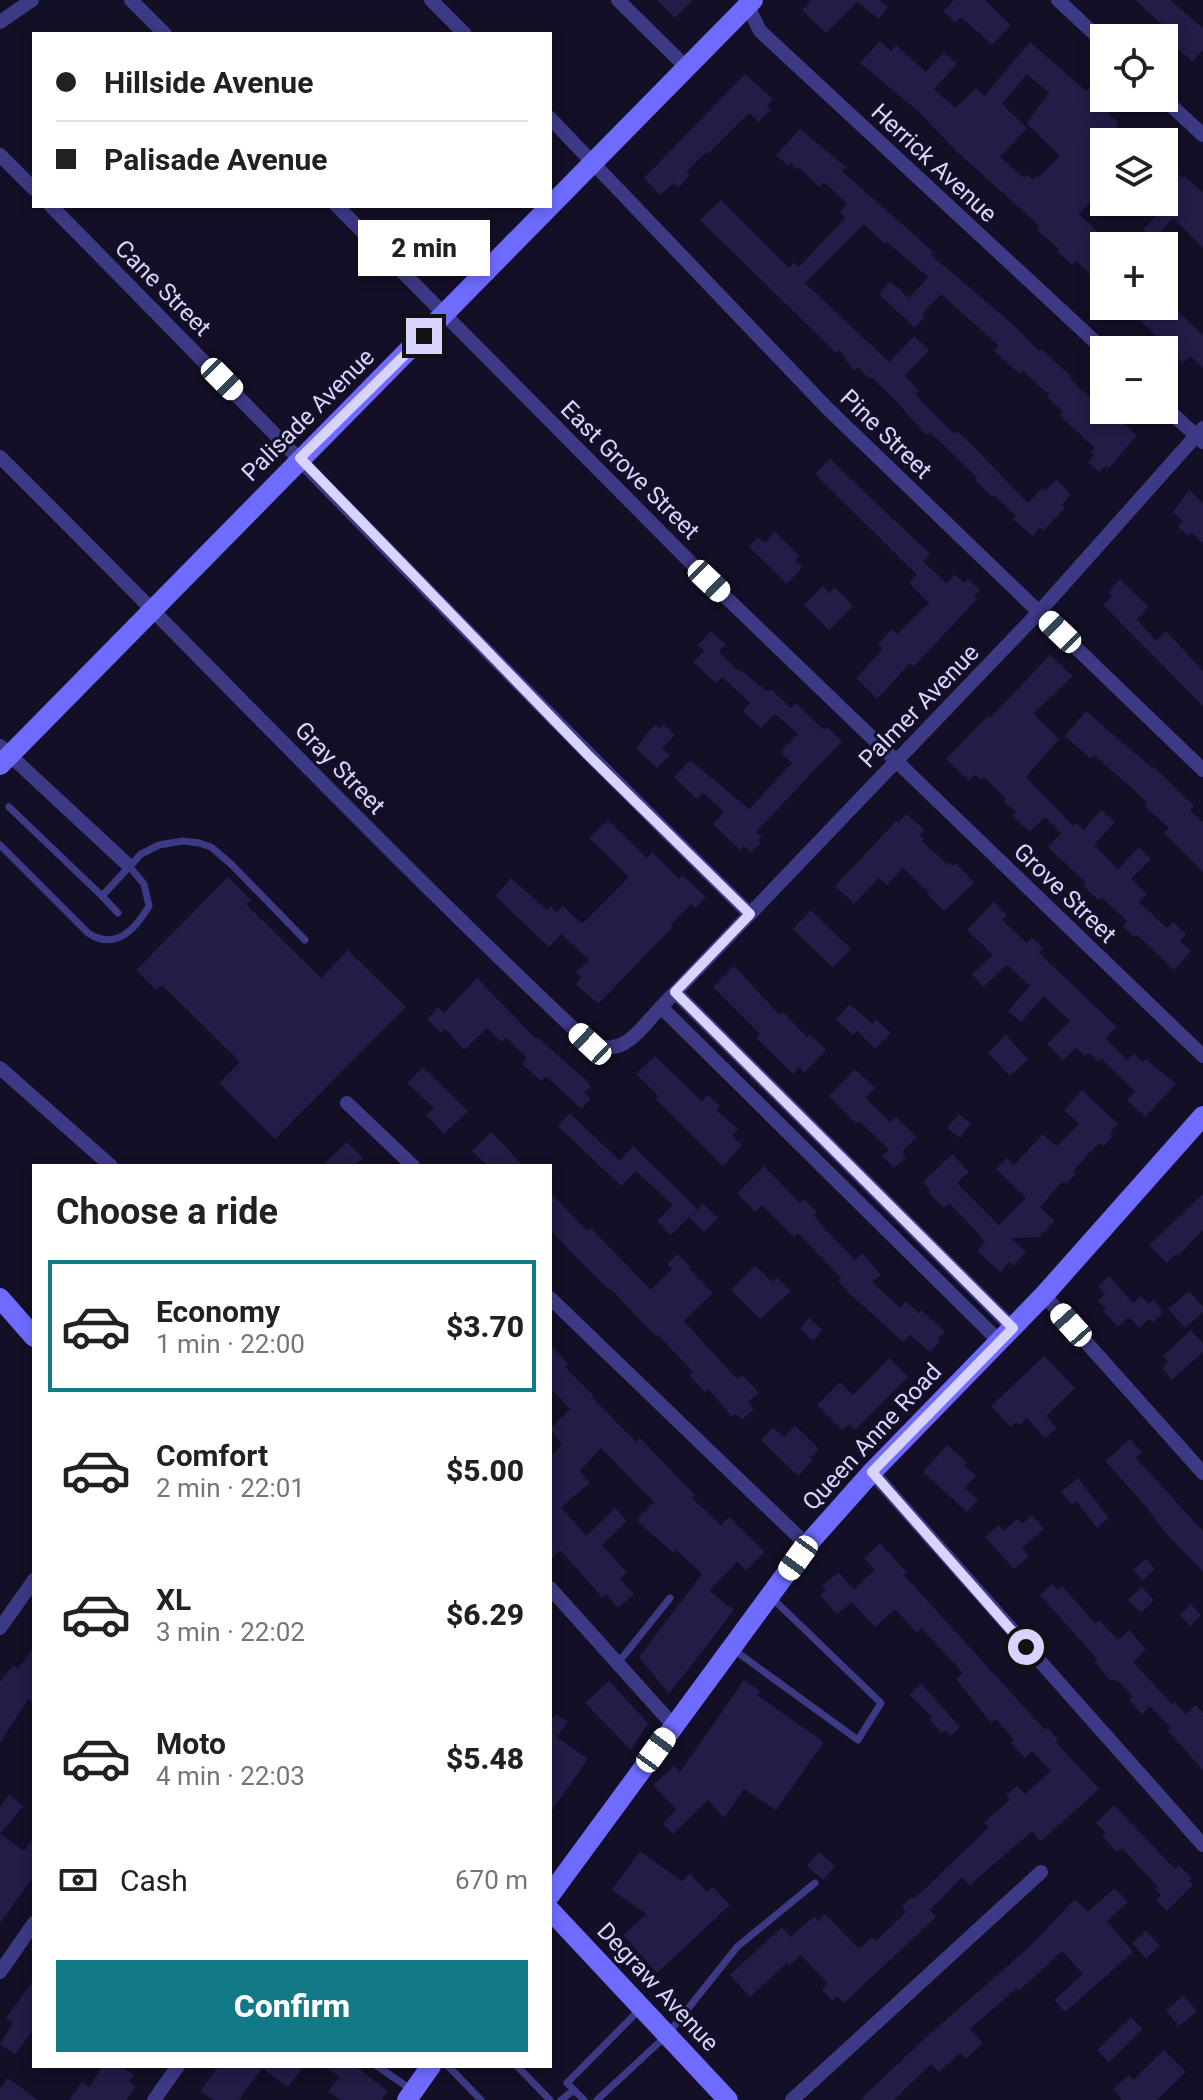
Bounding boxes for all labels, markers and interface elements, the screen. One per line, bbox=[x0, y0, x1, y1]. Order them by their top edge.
map controls bbox=[1090, 24, 1178, 424]
button: locate bbox=[1090, 24, 1178, 112]
text: Hillside Avenue bbox=[104, 65, 313, 100]
street label: Herrick Avenue bbox=[866, 98, 1002, 228]
button: layers bbox=[1090, 128, 1178, 216]
text: Palisade Avenue bbox=[104, 142, 328, 177]
callout: 2 min bbox=[358, 220, 490, 276]
button: + bbox=[1090, 232, 1178, 320]
text: 2 min bbox=[391, 233, 457, 263]
street label: Cane Street bbox=[109, 234, 217, 342]
route end bbox=[406, 318, 442, 354]
button: − bbox=[1090, 336, 1178, 424]
street label: Palisade Avenue bbox=[236, 343, 380, 487]
car bbox=[197, 354, 247, 404]
street label: Pine Street bbox=[834, 384, 938, 485]
street label: East Grove Street bbox=[555, 395, 705, 545]
car bbox=[683, 556, 735, 606]
car bbox=[1034, 607, 1086, 657]
street label: Palmer Avenue bbox=[853, 639, 985, 773]
street label: Gray Street bbox=[289, 716, 391, 820]
street label: Grove Street bbox=[1008, 837, 1122, 949]
car bbox=[564, 1019, 616, 1069]
text: Choose a ride bbox=[56, 1191, 278, 1233]
icon: car bbox=[60, 1290, 132, 1362]
text: Economy bbox=[156, 1294, 280, 1329]
car bbox=[1046, 1299, 1096, 1351]
text: $3.70 bbox=[446, 1309, 524, 1344]
text: 1 min · 22:00 bbox=[156, 1329, 305, 1359]
street label: Queen Anne Road bbox=[797, 1358, 947, 1516]
icon: car bbox=[60, 1434, 132, 1506]
text: Comfort bbox=[156, 1438, 268, 1473]
text: $5.00 bbox=[446, 1453, 524, 1488]
text: 2 min · 22:01 bbox=[156, 1473, 305, 1503]
car bbox=[774, 1532, 822, 1584]
icon: car bbox=[60, 1578, 132, 1650]
text: XL bbox=[156, 1582, 191, 1617]
text: $6.29 bbox=[446, 1597, 524, 1632]
text: 3 min · 22:02 bbox=[156, 1617, 305, 1647]
route start bbox=[1008, 1629, 1044, 1665]
icon: car bbox=[60, 1722, 132, 1794]
car bbox=[632, 1724, 680, 1776]
text: Moto bbox=[156, 1726, 226, 1761]
text: $5.48 bbox=[446, 1741, 524, 1776]
text: 4 min · 22:03 bbox=[156, 1761, 305, 1791]
icon: cash bbox=[56, 1858, 100, 1902]
text: Cash bbox=[120, 1863, 188, 1898]
text: 670 m bbox=[455, 1865, 528, 1895]
street label: Degraw Avenue bbox=[591, 1917, 725, 2057]
button: Confirm bbox=[56, 1960, 528, 2052]

